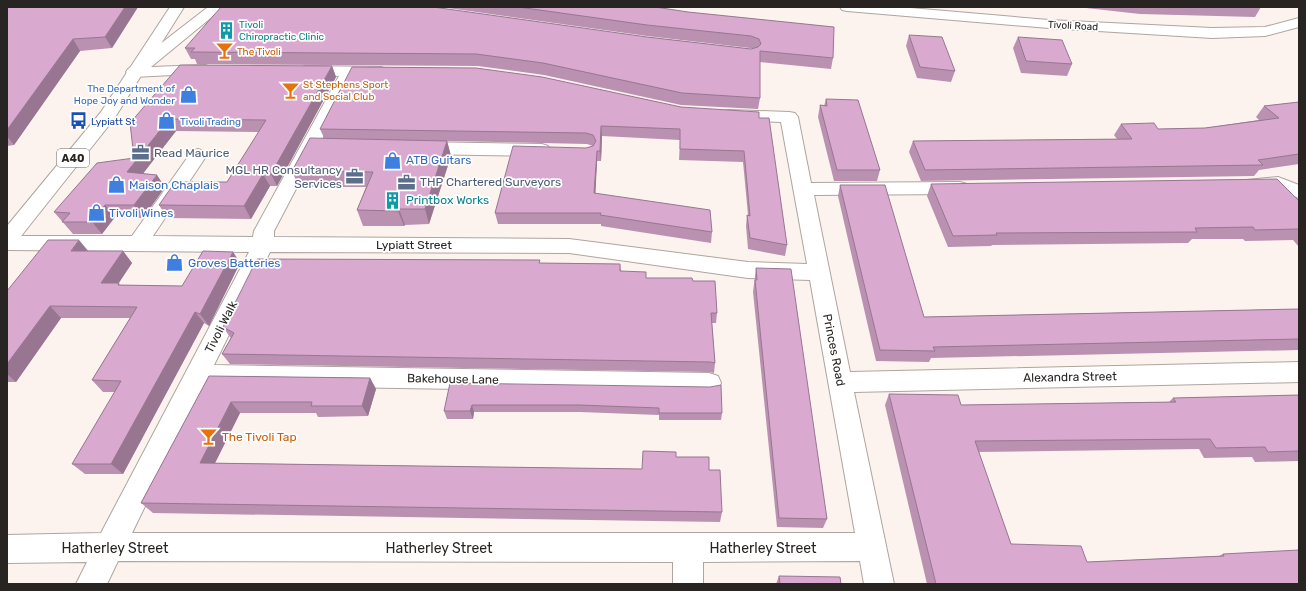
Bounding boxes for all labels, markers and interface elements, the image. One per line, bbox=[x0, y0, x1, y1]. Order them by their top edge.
place label: Tivoli Chiropractic Clinic bbox=[239, 19, 325, 43]
street label: Tivoli Road bbox=[1048, 19, 1098, 33]
building icon: Tivoli Chiropractic Clinic bbox=[216, 20, 236, 40]
bar icon: The Tivoli bbox=[214, 41, 234, 61]
place label: The Tivoli bbox=[237, 46, 281, 58]
place label: St Stephens Sport and Social Club bbox=[303, 79, 388, 103]
bar icon: St Stephens Sport and Social Club bbox=[280, 80, 300, 100]
place label: The Department of Hope Joy and Wonder bbox=[74, 83, 175, 107]
shop icon: The Department of Hope Joy and Wonder bbox=[178, 84, 198, 104]
bus stop icon: Lypiatt St bbox=[68, 111, 88, 131]
shop icon: Tivoli Trading bbox=[157, 111, 177, 131]
place label: Lypiatt St bbox=[91, 116, 136, 128]
place label: Tivoli Trading bbox=[180, 116, 241, 128]
office icon: Read Maurice bbox=[131, 143, 151, 163]
place label: Read Maurice bbox=[154, 146, 230, 160]
road number: A40 bbox=[57, 149, 89, 167]
shop icon: ATB Guitars bbox=[383, 150, 403, 170]
place label: ATB Guitars bbox=[406, 153, 471, 167]
place label: MGL HR Consultancy Services bbox=[225, 163, 342, 191]
office icon: MGL HR Consultancy Services bbox=[345, 167, 365, 187]
office icon: THP Chartered Surveyors bbox=[397, 172, 417, 192]
shop icon: Maison Chaplais bbox=[106, 175, 126, 195]
place label: THP Chartered Surveyors bbox=[420, 175, 561, 189]
place label: Maison Chaplais bbox=[129, 178, 219, 192]
building icon: Printbox Works bbox=[383, 190, 403, 210]
place label: Printbox Works bbox=[406, 193, 489, 207]
shop icon: Tivoli Wines bbox=[86, 203, 106, 223]
place label: Tivoli Wines bbox=[109, 206, 173, 220]
street label: Lypiatt Street bbox=[376, 238, 452, 252]
shop icon: Groves Batteries bbox=[165, 253, 185, 273]
place label: Groves Batteries bbox=[188, 256, 280, 270]
street label: Tivoli Walk bbox=[202, 298, 240, 355]
street label: Princes Road bbox=[820, 313, 848, 387]
street label: Alexandra Street bbox=[1023, 369, 1117, 385]
street label: Bakehouse Lane bbox=[407, 371, 499, 387]
bar icon: The Tivoli Tap bbox=[199, 427, 219, 447]
place label: The Tivoli Tap bbox=[222, 430, 297, 444]
street label: Hatherley Street bbox=[61, 540, 169, 557]
street label: Hatherley Street bbox=[385, 540, 493, 557]
street label: Hatherley Street bbox=[709, 540, 817, 557]

